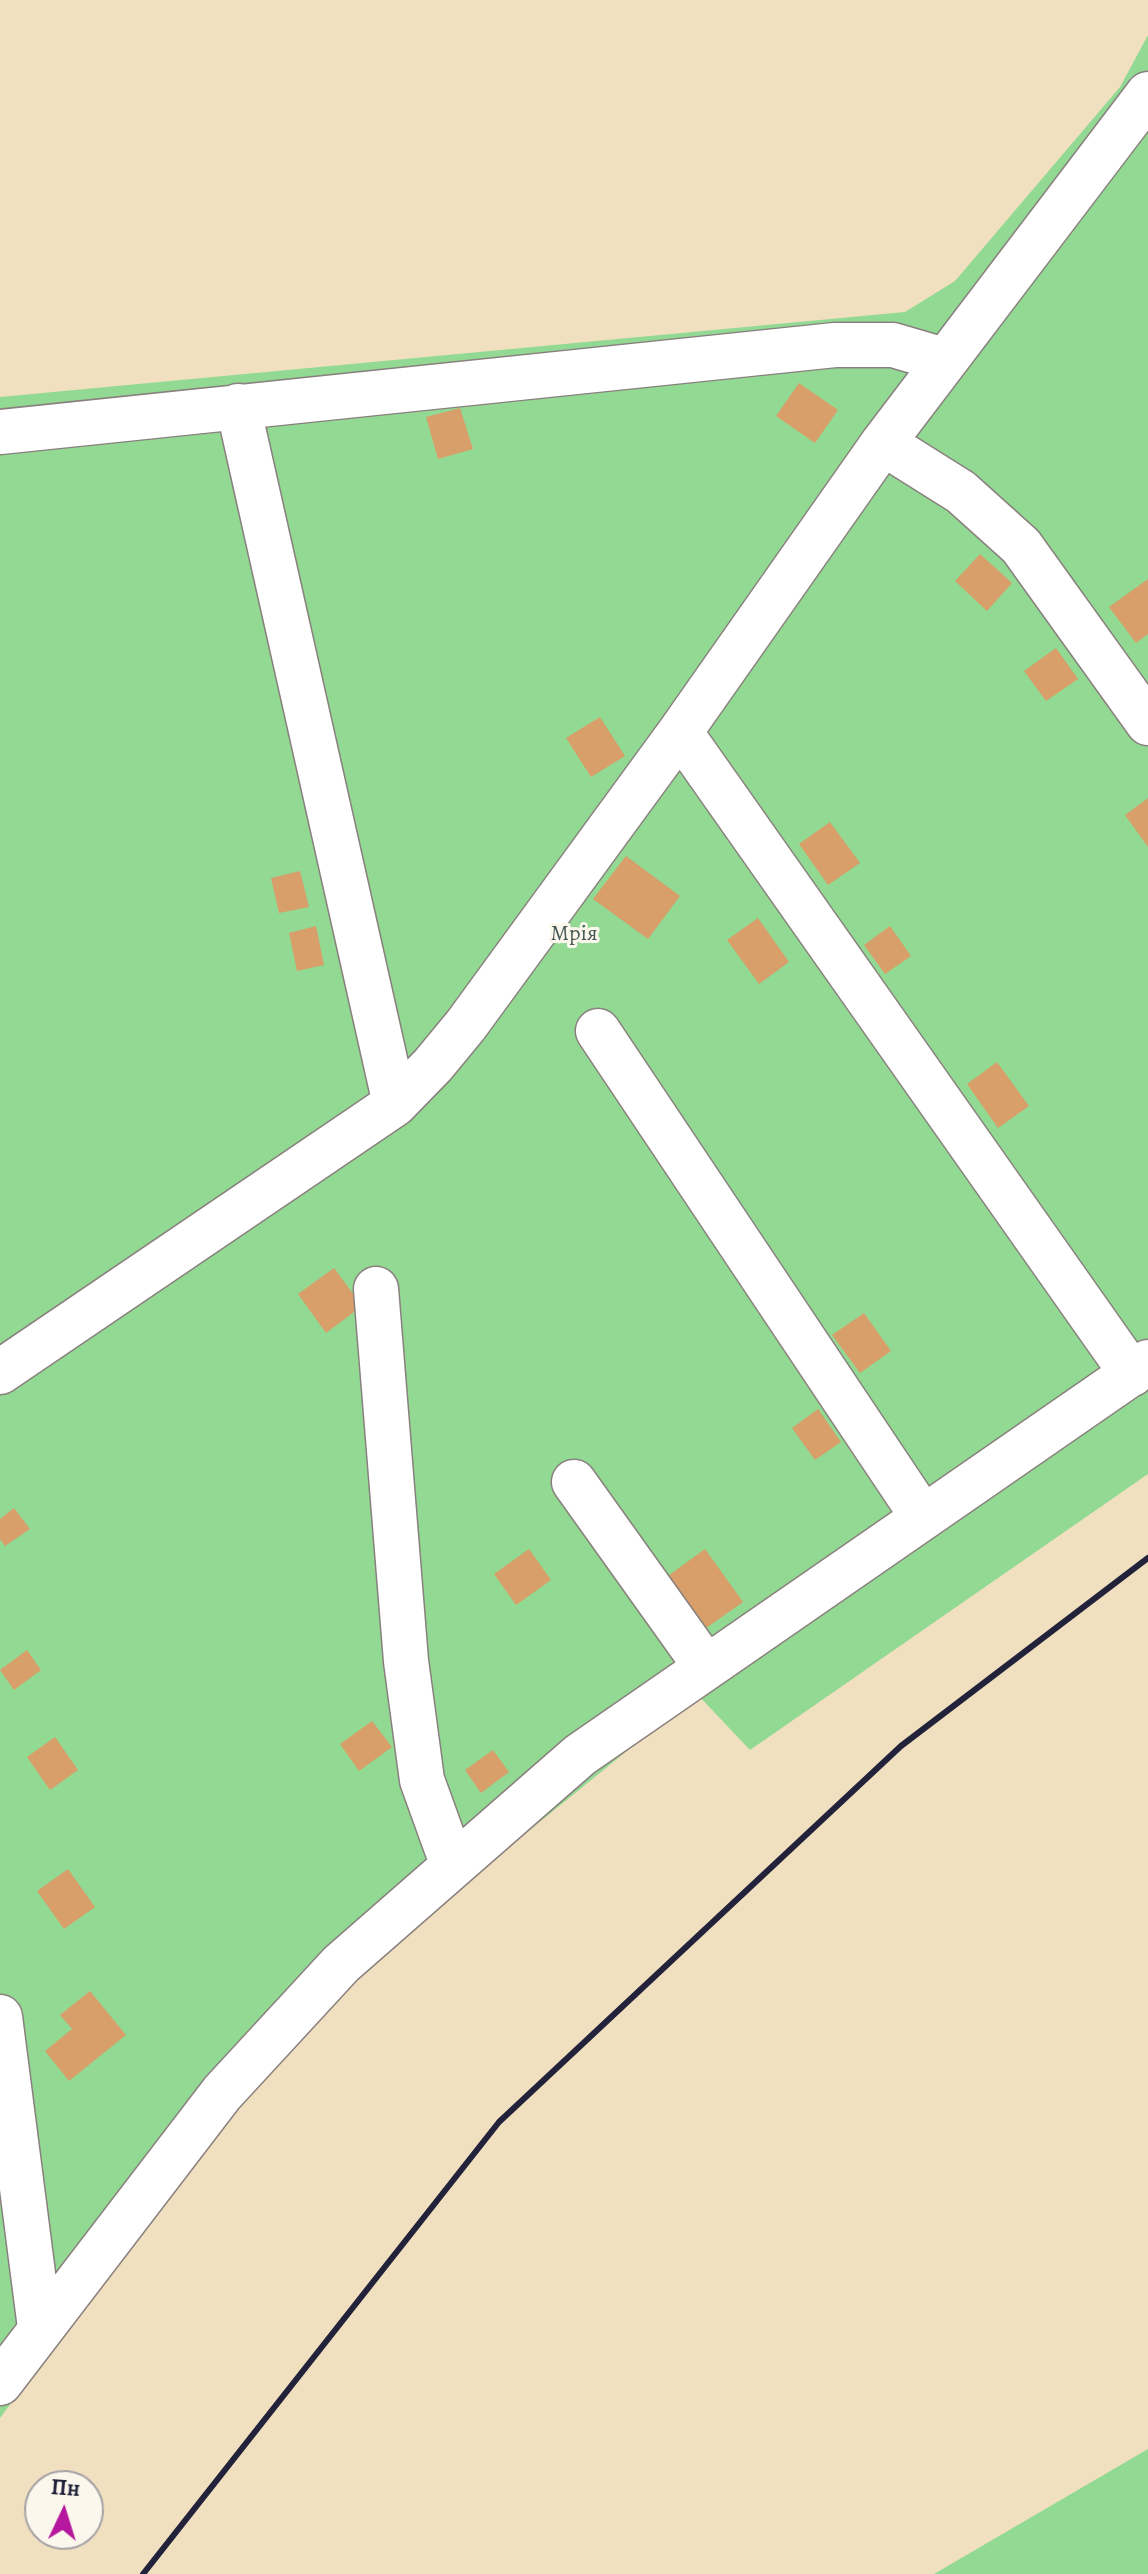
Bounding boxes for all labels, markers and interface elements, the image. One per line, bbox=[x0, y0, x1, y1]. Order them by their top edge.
park label: Мрія bbox=[550, 922, 598, 948]
north arrow bbox=[24, 2470, 104, 2550]
text: Пн bbox=[50, 2472, 81, 2504]

